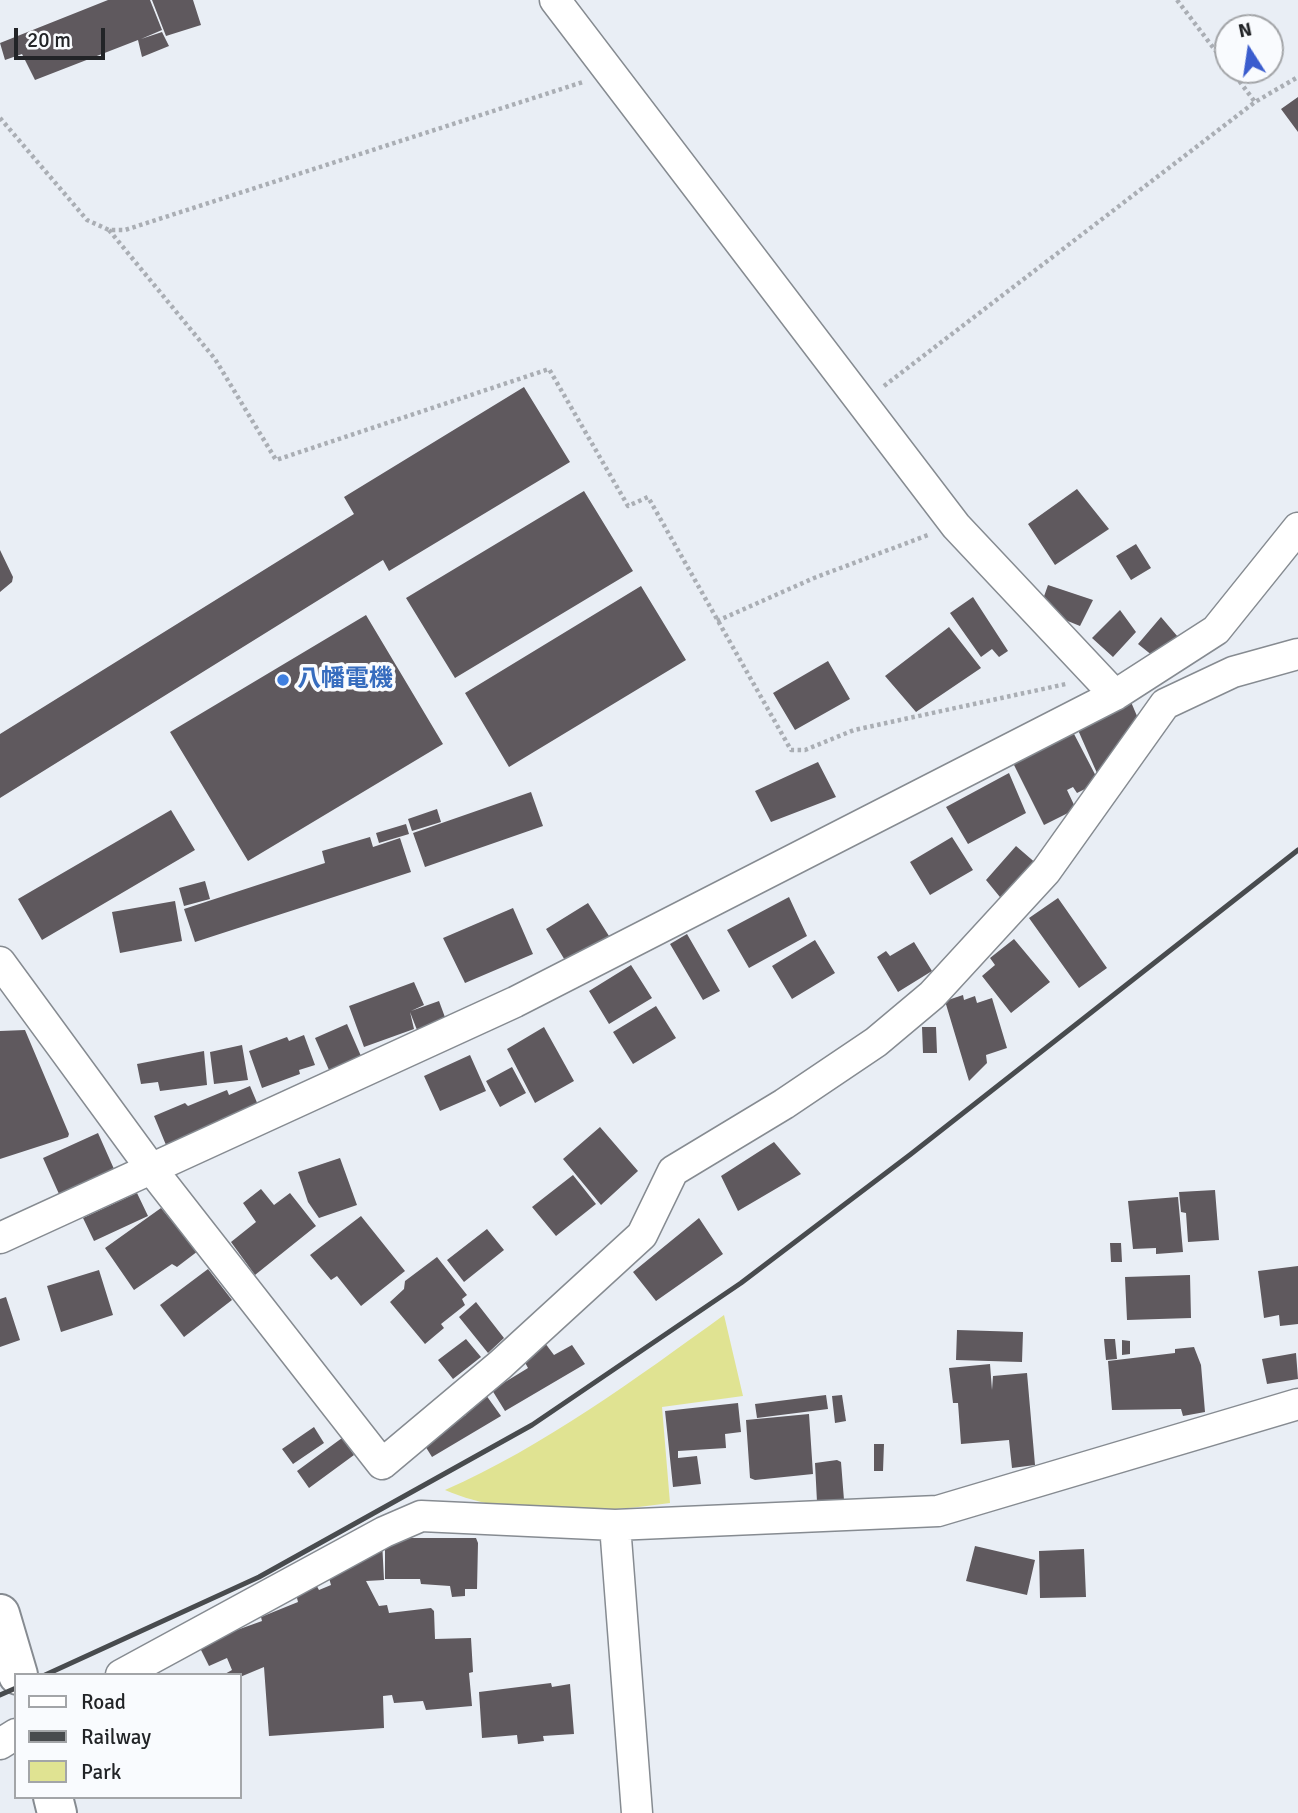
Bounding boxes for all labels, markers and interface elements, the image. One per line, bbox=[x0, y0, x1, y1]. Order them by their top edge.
scale bar bbox=[18, 14, 108, 58]
north arrow bbox=[1214, 14, 1284, 84]
text: N bbox=[1236, 17, 1254, 44]
text: 20 m bbox=[27, 27, 71, 53]
place label: 八幡電機 bbox=[297, 666, 393, 694]
marker: 八幡電機 bbox=[275, 672, 291, 688]
legend bbox=[14, 1673, 242, 1799]
text: Road bbox=[81, 1689, 126, 1715]
text: Railway bbox=[81, 1724, 151, 1750]
text: Park bbox=[81, 1759, 121, 1785]

